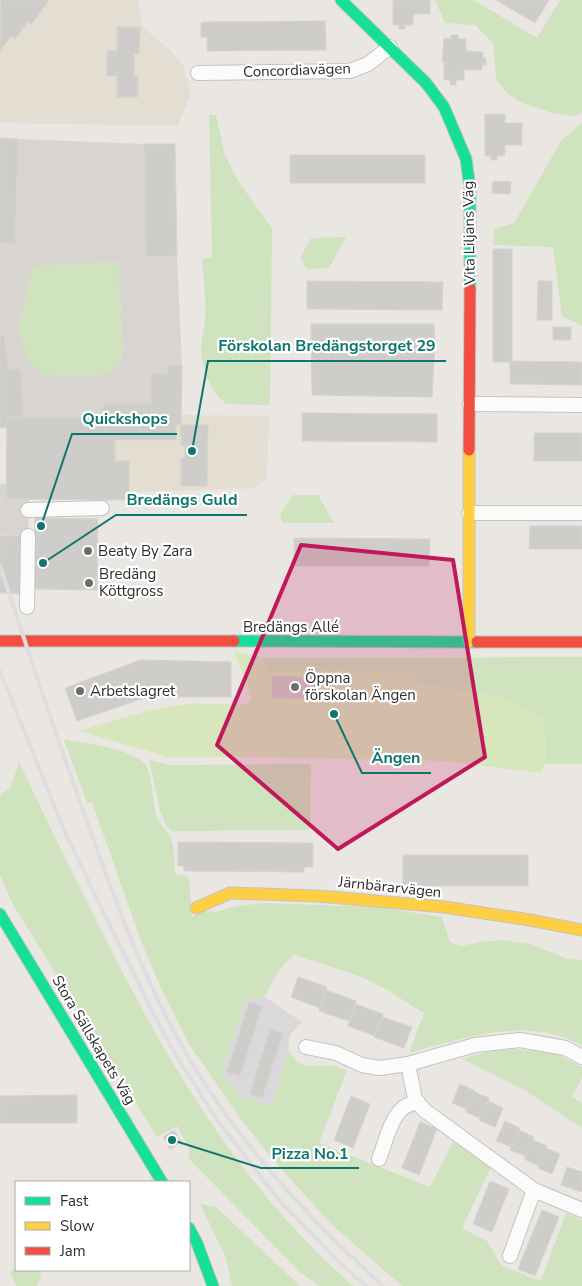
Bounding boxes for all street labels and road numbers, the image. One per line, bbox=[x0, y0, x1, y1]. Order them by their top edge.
street label: Concordiavägen bbox=[243, 58, 351, 82]
street label: Vita Liljans Väg bbox=[458, 181, 480, 286]
street label: Bredängs Allé bbox=[243, 617, 339, 637]
street label: Järnbärarvägen bbox=[337, 872, 442, 902]
street label: Stora Sällskapets Väg bbox=[47, 972, 141, 1108]

